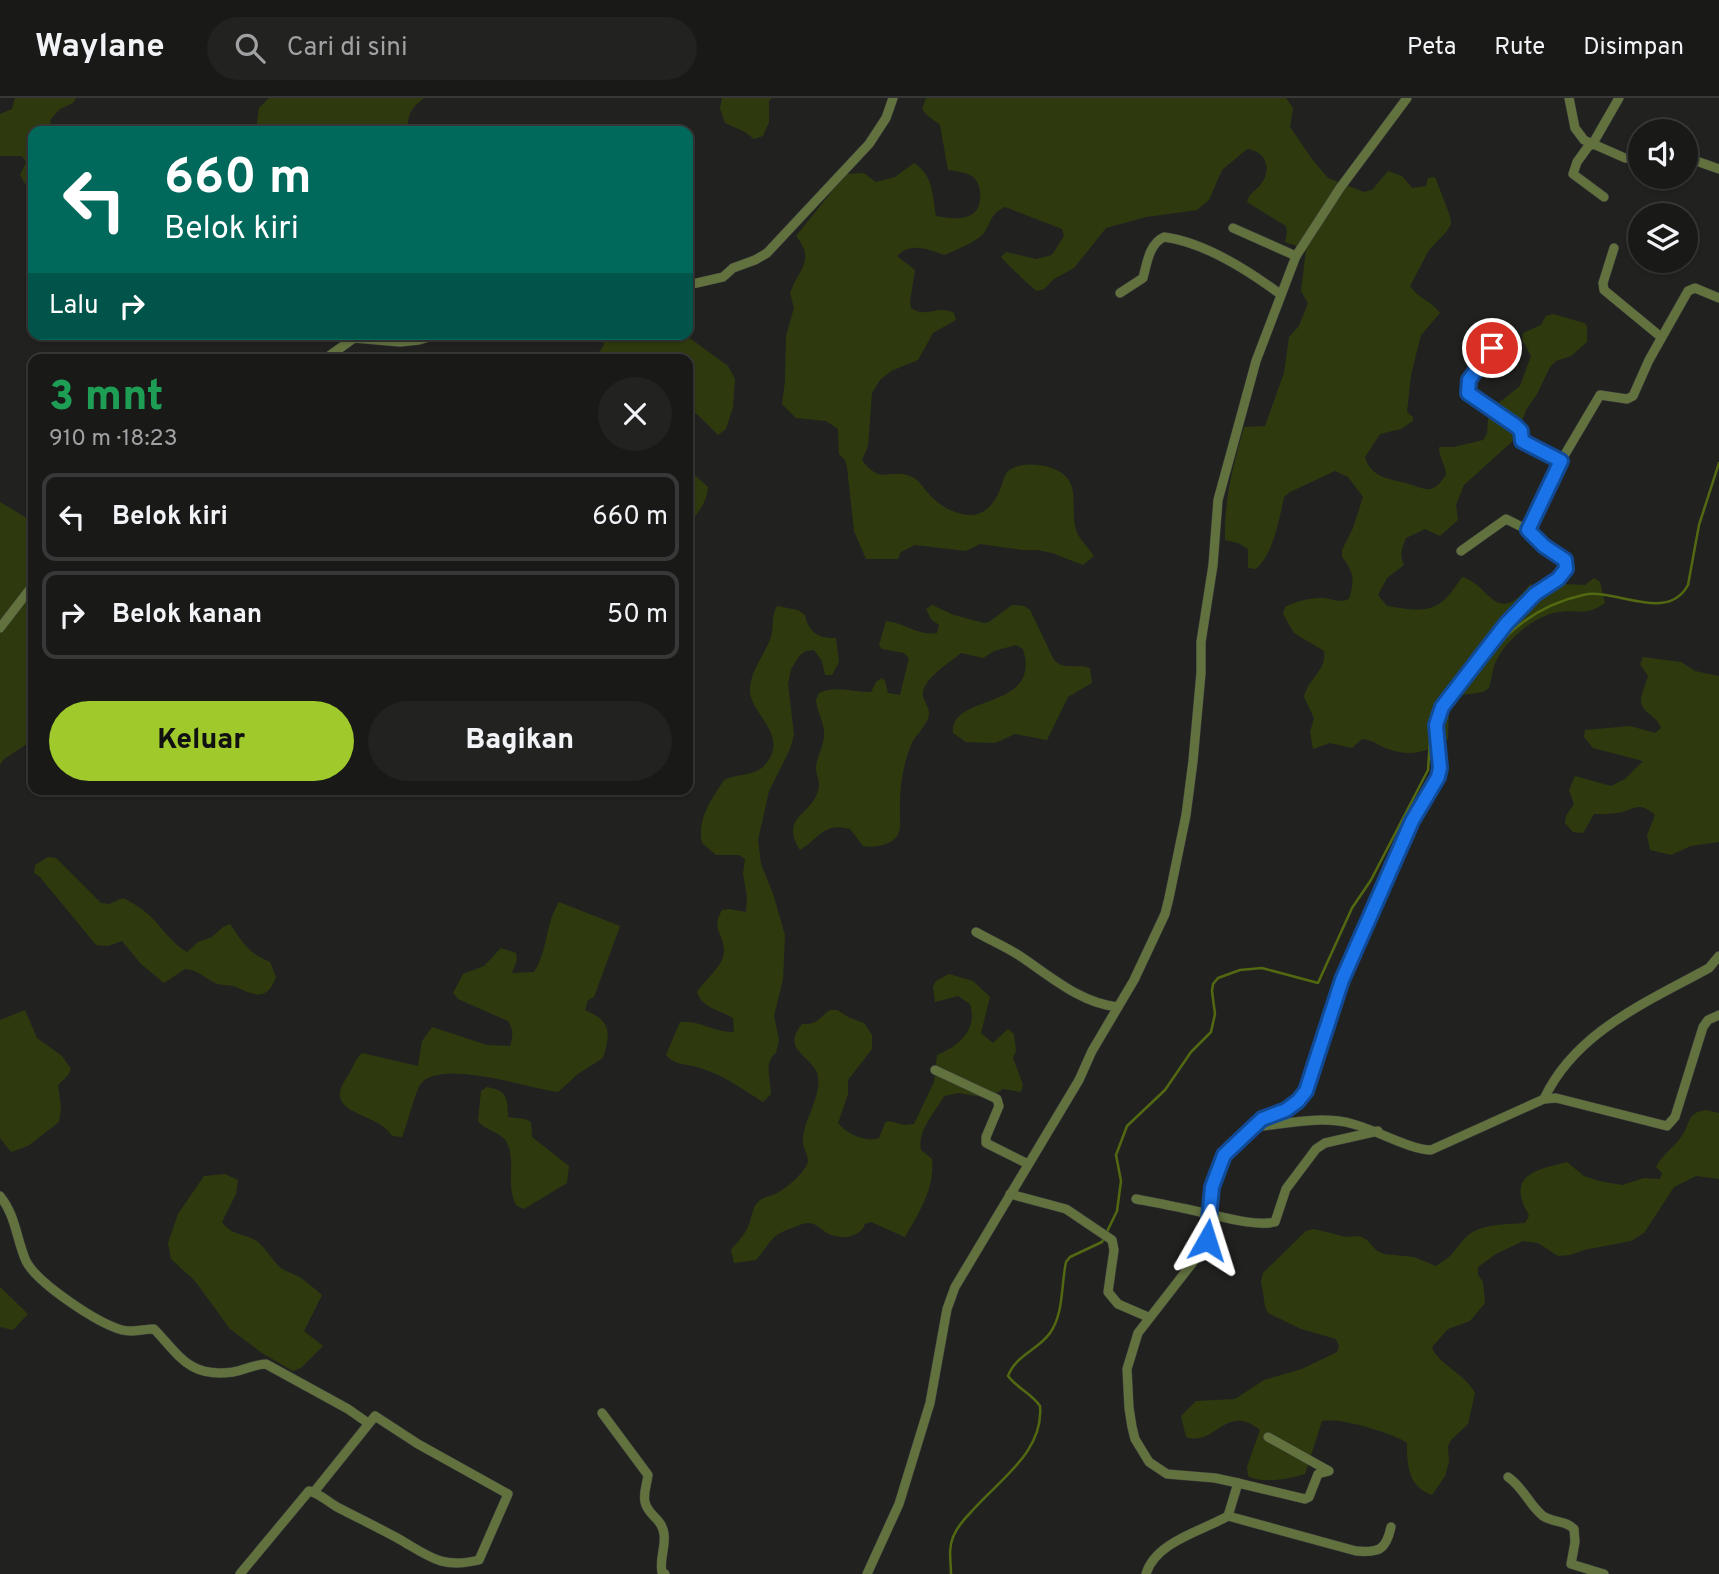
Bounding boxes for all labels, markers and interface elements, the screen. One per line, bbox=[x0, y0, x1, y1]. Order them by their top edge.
search box bbox=[207, 17, 697, 80]
text: Waylane bbox=[35, 27, 165, 69]
icon: search bbox=[231, 29, 269, 67]
text: Cari di sini bbox=[287, 32, 408, 65]
text: Peta bbox=[1407, 33, 1456, 63]
text: Rute bbox=[1494, 33, 1545, 63]
text: Disimpan bbox=[1583, 33, 1684, 63]
map controls bbox=[1628, 119, 1698, 273]
button: sound bbox=[1628, 119, 1698, 189]
text: 660 m bbox=[164, 149, 312, 211]
icon: left bbox=[49, 154, 140, 245]
button: layers bbox=[1628, 203, 1698, 273]
text: Belok kiri bbox=[164, 210, 299, 250]
icon: right bbox=[113, 287, 151, 325]
text: Lalu bbox=[49, 290, 99, 323]
pin bbox=[1462, 318, 1522, 378]
icon: arrive bbox=[1473, 329, 1511, 367]
text: 3 mnt bbox=[49, 372, 164, 425]
button: close bbox=[598, 377, 672, 451]
text: 910 m · 18:23 bbox=[49, 425, 178, 454]
icon: left bbox=[53, 498, 91, 536]
text: Belok kiri bbox=[112, 501, 228, 534]
text: 660 m bbox=[592, 501, 668, 534]
icon: right bbox=[53, 596, 91, 634]
text: Belok kanan bbox=[112, 599, 262, 632]
text: 50 m bbox=[607, 599, 668, 632]
button: Keluar bbox=[49, 701, 354, 781]
button: Bagikan bbox=[368, 701, 672, 781]
position arrow bbox=[1170, 1203, 1244, 1277]

